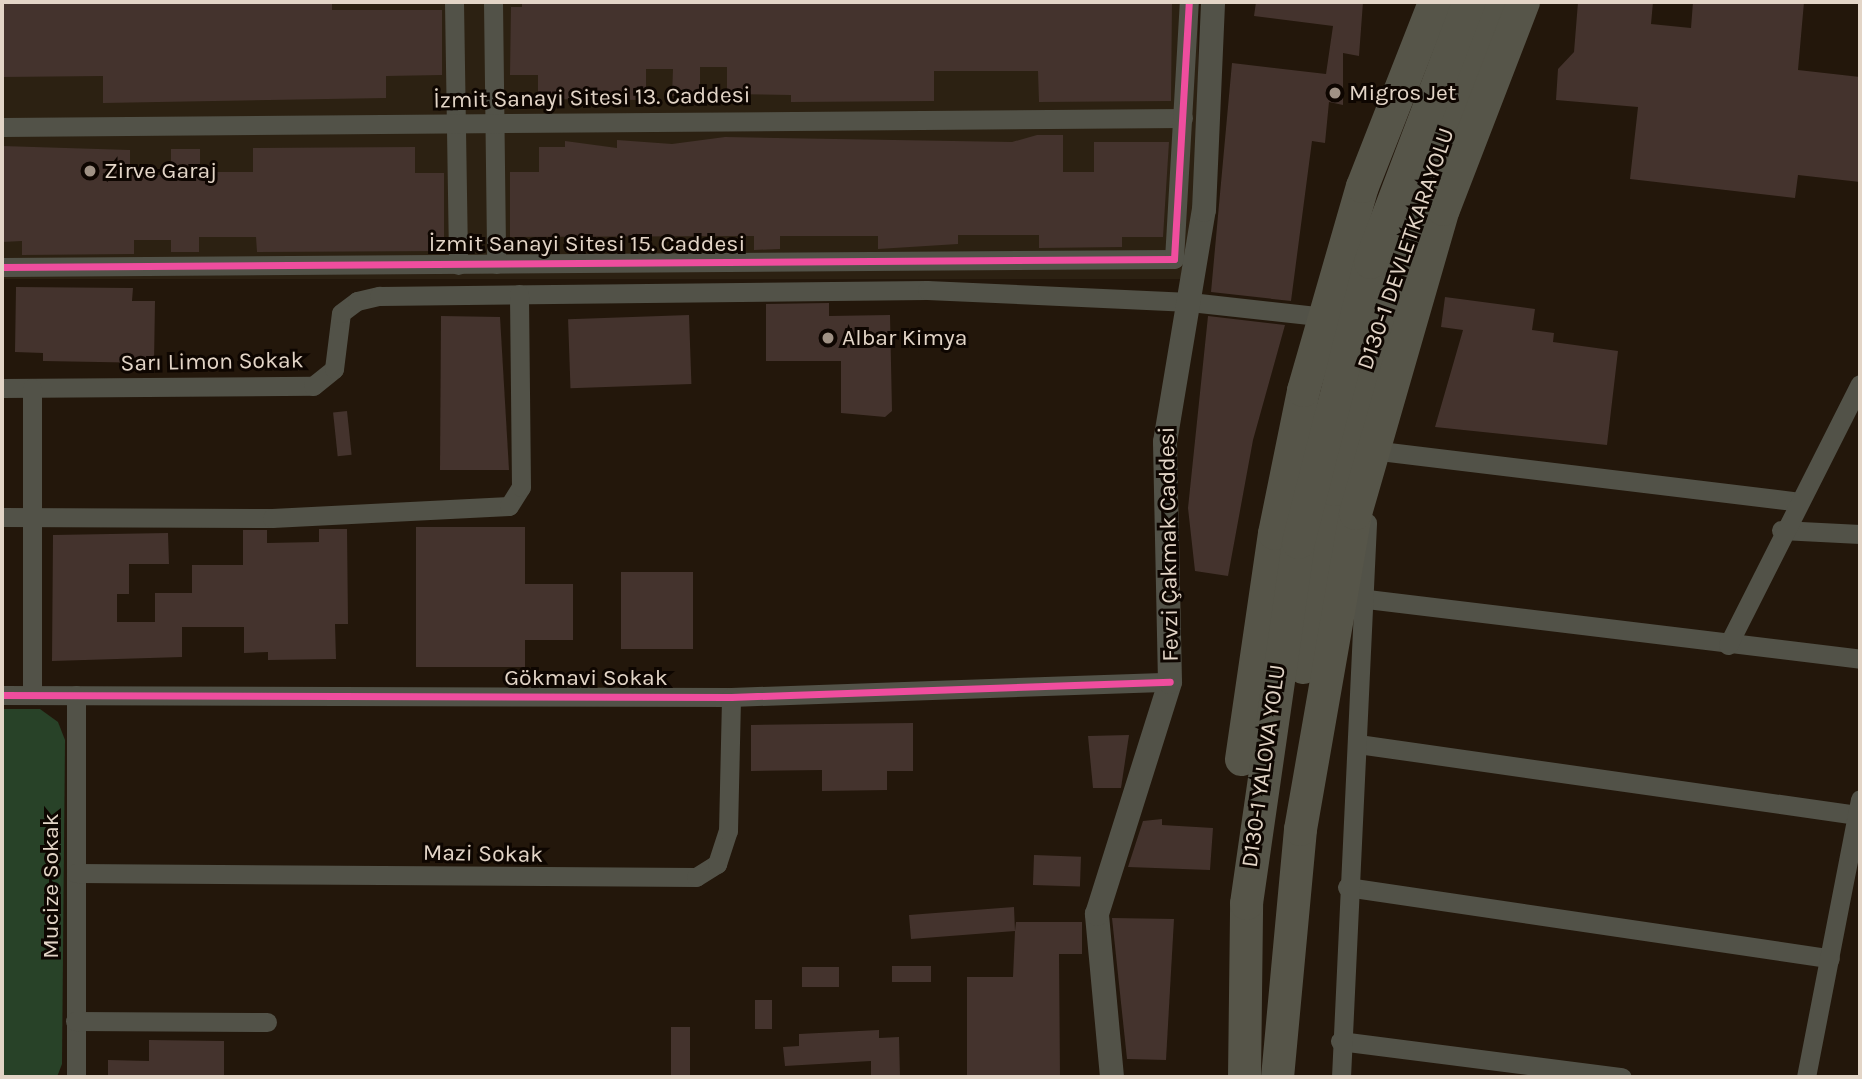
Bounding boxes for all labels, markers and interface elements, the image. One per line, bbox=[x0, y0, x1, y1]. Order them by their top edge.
place label: Migros Jet bbox=[1349, 79, 1456, 107]
street label: İzmit Sanayi Sitesi 13. Caddesi bbox=[433, 81, 751, 115]
marker: Migros Jet bbox=[1327, 85, 1343, 101]
street label: D130-1 DEVLETKARAYOLU bbox=[1352, 124, 1460, 374]
place label: Zirve Garaj bbox=[104, 157, 217, 185]
marker: Zirve Garaj bbox=[82, 163, 98, 179]
street label: İzmit Sanayi Sitesi 15. Caddesi bbox=[429, 230, 745, 258]
place label: Albar Kimya bbox=[842, 324, 967, 352]
marker: Albar Kimya bbox=[820, 330, 836, 346]
street label: Sarı Limon Sokak bbox=[120, 347, 304, 377]
street label: Fevzi Çakmak Caddesi bbox=[1153, 426, 1185, 662]
street label: D130-1 YALOVA YOLU bbox=[1236, 663, 1292, 869]
street label: Gökmavi Sokak bbox=[504, 664, 668, 692]
street label: Mucize Sokak bbox=[37, 813, 65, 959]
street label: Mazi Sokak bbox=[423, 839, 543, 869]

